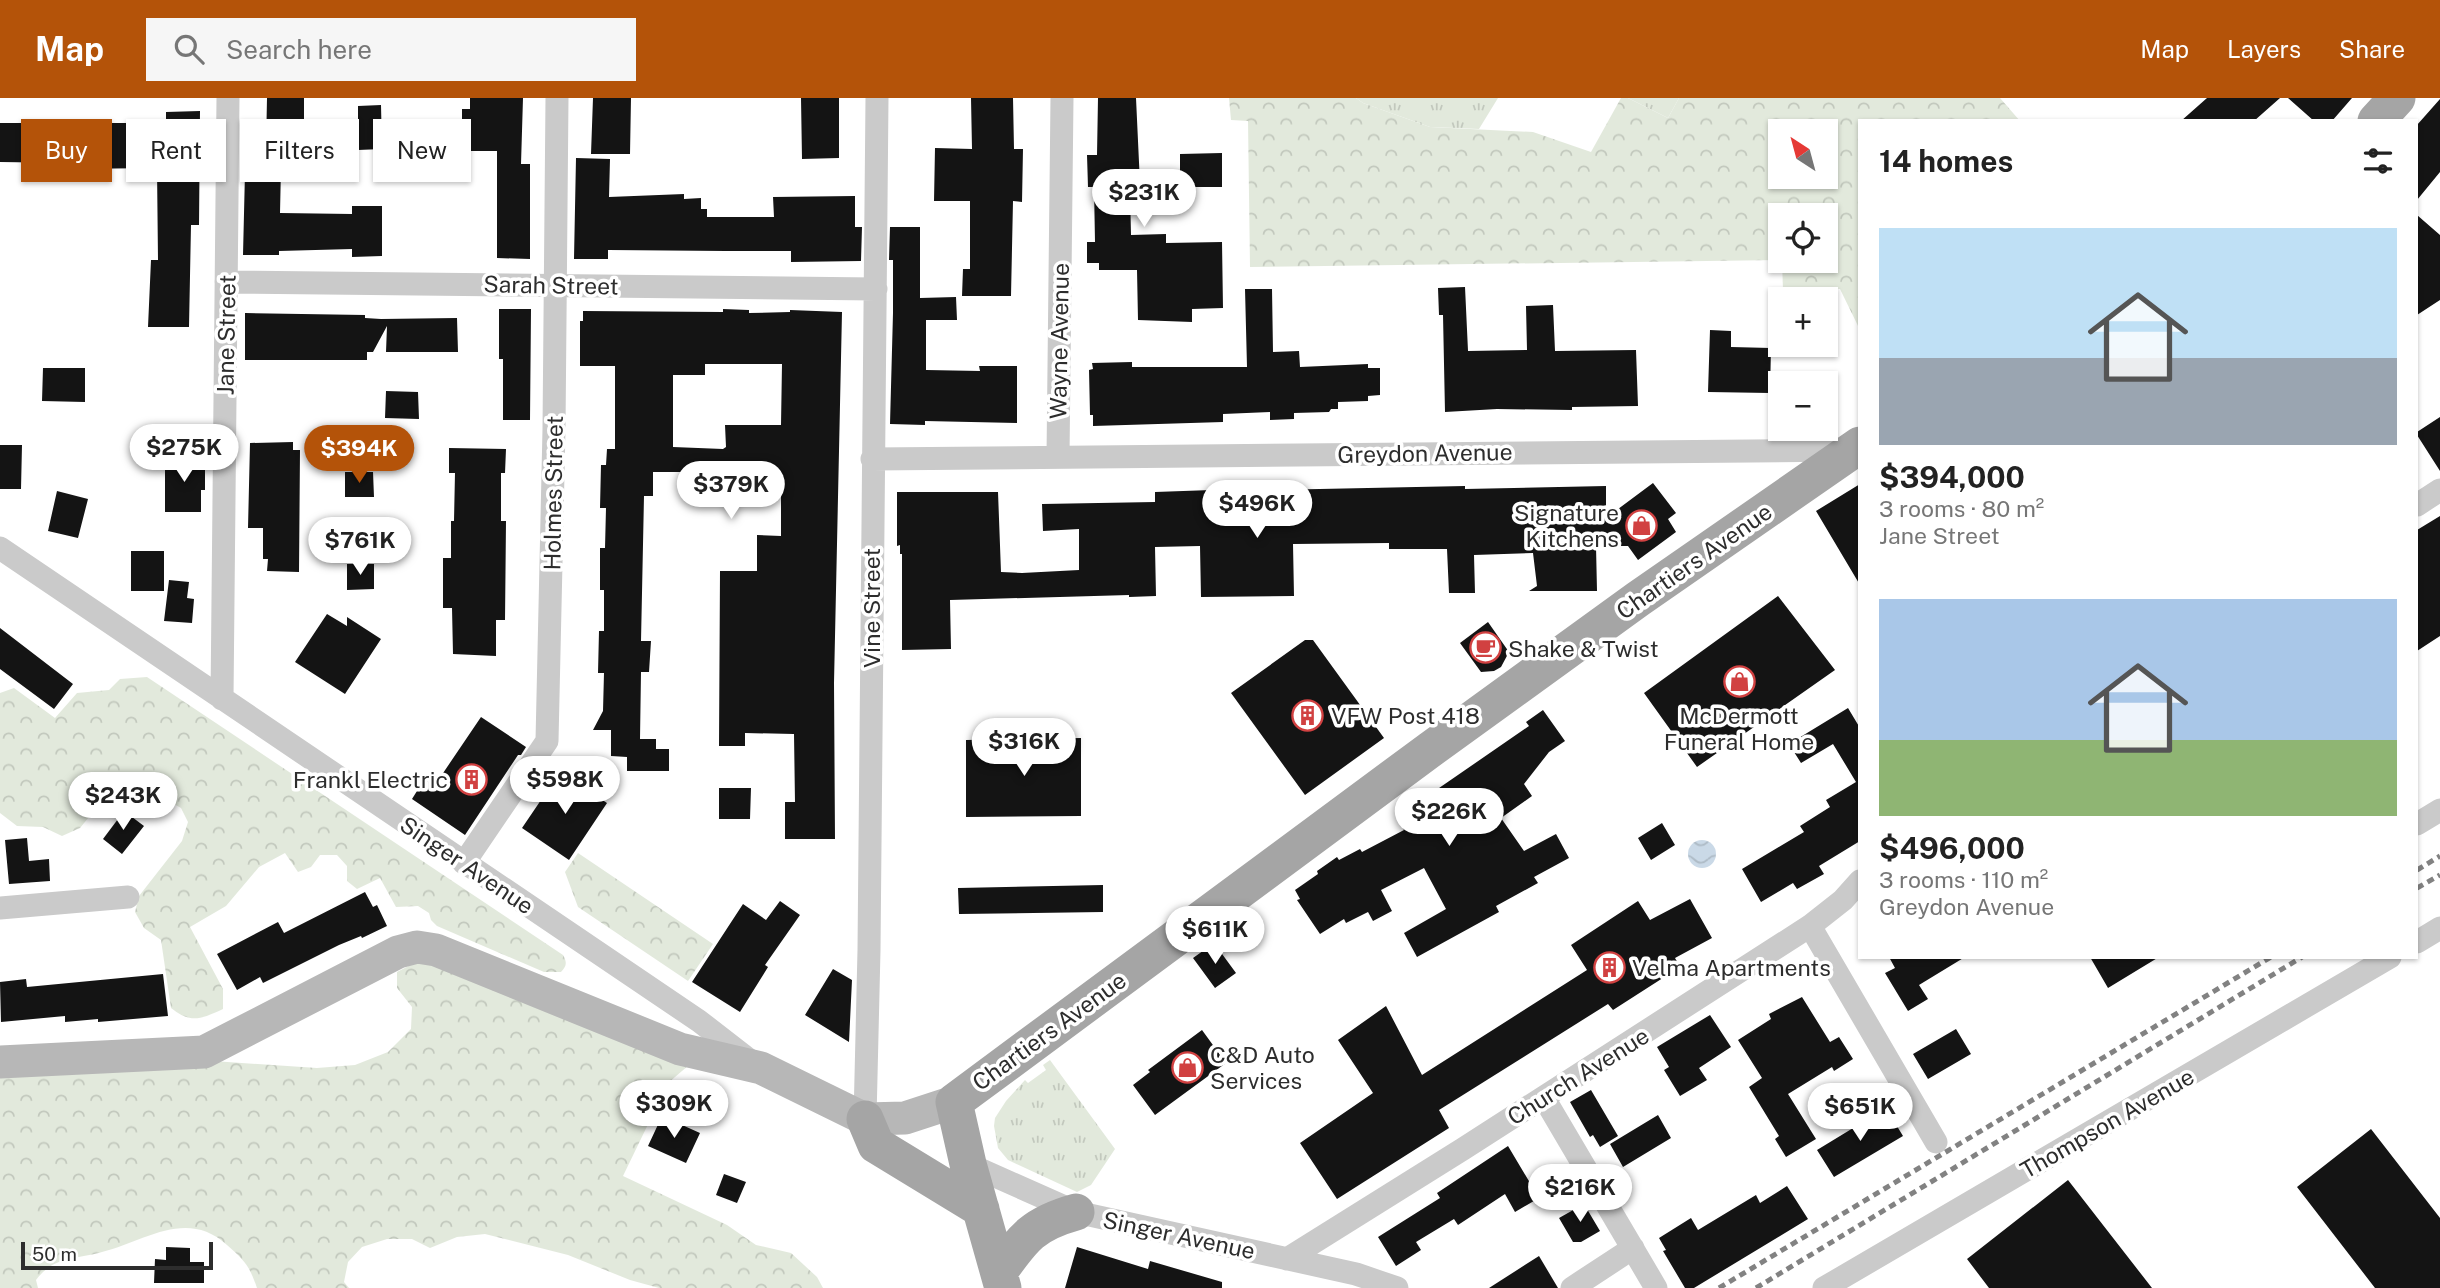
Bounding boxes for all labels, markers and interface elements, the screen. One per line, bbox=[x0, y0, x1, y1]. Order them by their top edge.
search box bbox=[146, 18, 636, 81]
text: Map bbox=[35, 30, 104, 68]
icon: search bbox=[170, 30, 208, 68]
text: Search here bbox=[226, 34, 372, 65]
text: Map bbox=[2140, 35, 2189, 63]
text: Layers bbox=[2227, 35, 2301, 63]
text: Share bbox=[2339, 35, 2405, 63]
chip: Buy bbox=[21, 119, 112, 182]
chip: Rent bbox=[126, 119, 226, 182]
chip: Filters bbox=[240, 119, 359, 182]
chip: New bbox=[373, 119, 471, 182]
north arrow bbox=[1768, 119, 1838, 189]
map controls bbox=[1768, 119, 1838, 441]
icon: filters bbox=[2359, 142, 2397, 180]
text: 14 homes bbox=[1879, 143, 2013, 179]
pin: $231K bbox=[1095, 170, 1193, 229]
text: $231K bbox=[1108, 178, 1180, 205]
button: locate bbox=[1768, 203, 1838, 273]
street label: Wayne Avenue bbox=[1044, 263, 1074, 419]
street label: Sarah Street bbox=[483, 270, 619, 300]
street label: Jane Street bbox=[211, 274, 241, 396]
icon: home bbox=[2075, 274, 2201, 400]
button: + bbox=[1768, 287, 1838, 357]
button: − bbox=[1768, 371, 1838, 441]
street label: Holmes Street bbox=[538, 416, 568, 570]
pin: $275K bbox=[135, 424, 233, 484]
pin: $394K bbox=[310, 426, 408, 485]
text: $275K bbox=[146, 433, 222, 460]
text: $394K bbox=[320, 434, 398, 461]
street label: Greydon Avenue bbox=[1337, 438, 1513, 468]
text: $394,000 bbox=[1879, 459, 2025, 495]
pin: $379K bbox=[682, 462, 780, 521]
text: $379K bbox=[693, 470, 769, 497]
pin: $496K bbox=[1208, 480, 1306, 540]
text: $496K bbox=[1218, 489, 1296, 516]
text: 3 rooms · 80 m² bbox=[1879, 495, 2044, 522]
street label: Chartiers Avenue bbox=[1611, 497, 1777, 625]
place label: Signature Kitchens bbox=[1514, 499, 1619, 552]
shop icon: Signature Kitchens bbox=[1625, 508, 1659, 542]
pin: $761K bbox=[311, 518, 409, 577]
text: Jane Street bbox=[1879, 522, 2000, 549]
text: $761K bbox=[324, 526, 396, 553]
street label: Vine Street bbox=[858, 548, 885, 668]
cafe icon: Shake & Twist bbox=[1468, 631, 1502, 665]
place label: Shake & Twist bbox=[1508, 635, 1659, 662]
icon: home bbox=[2075, 645, 2201, 771]
shop icon: McDermott Funeral Home bbox=[1722, 664, 1756, 698]
building icon: VFW Post 418 bbox=[1291, 698, 1325, 732]
place label: VFW Post 418 bbox=[1331, 702, 1480, 729]
place label: McDermott Funeral Home bbox=[1664, 702, 1814, 755]
pin: $316K bbox=[975, 718, 1073, 778]
text: $316K bbox=[988, 727, 1060, 754]
pin: $598K bbox=[516, 756, 614, 816]
building icon: Frankl Electric bbox=[454, 762, 488, 796]
text: $598K bbox=[526, 765, 604, 792]
place label: Frankl Electric bbox=[293, 766, 448, 793]
pin: $243K bbox=[74, 772, 172, 832]
text: $243K bbox=[84, 781, 162, 808]
pin: $226K bbox=[1400, 788, 1498, 848]
text: $226K bbox=[1411, 797, 1487, 824]
street label: Singer Avenue bbox=[395, 810, 539, 920]
text: $496,000 bbox=[1879, 830, 2025, 866]
text: 3 rooms · 110 m² bbox=[1879, 866, 2048, 893]
text: Greydon Avenue bbox=[1879, 893, 2054, 920]
pin: $611K bbox=[1166, 906, 1264, 966]
text: $611K bbox=[1181, 915, 1249, 942]
building icon: Velma Apartments bbox=[1592, 950, 1626, 984]
place label: Velma Apartments bbox=[1632, 954, 1831, 981]
street label: Chartiers Avenue bbox=[967, 966, 1131, 1096]
street label: Church Avenue bbox=[1502, 1022, 1654, 1130]
place label: C&D Auto Services bbox=[1210, 1041, 1315, 1094]
shop icon: C&D Auto Services bbox=[1170, 1050, 1204, 1084]
street label: Thompson Avenue bbox=[2015, 1062, 2199, 1184]
pin: $309K bbox=[625, 1080, 723, 1140]
pin: $651K bbox=[1811, 1084, 1909, 1143]
text: $309K bbox=[635, 1089, 713, 1116]
text: $651K bbox=[1824, 1092, 1896, 1119]
pin: $216K bbox=[1531, 1164, 1629, 1224]
text: $216K bbox=[1544, 1173, 1616, 1200]
street label: Singer Avenue bbox=[1100, 1206, 1258, 1264]
scale bar bbox=[21, 1239, 214, 1271]
text: 50 m bbox=[32, 1243, 77, 1265]

